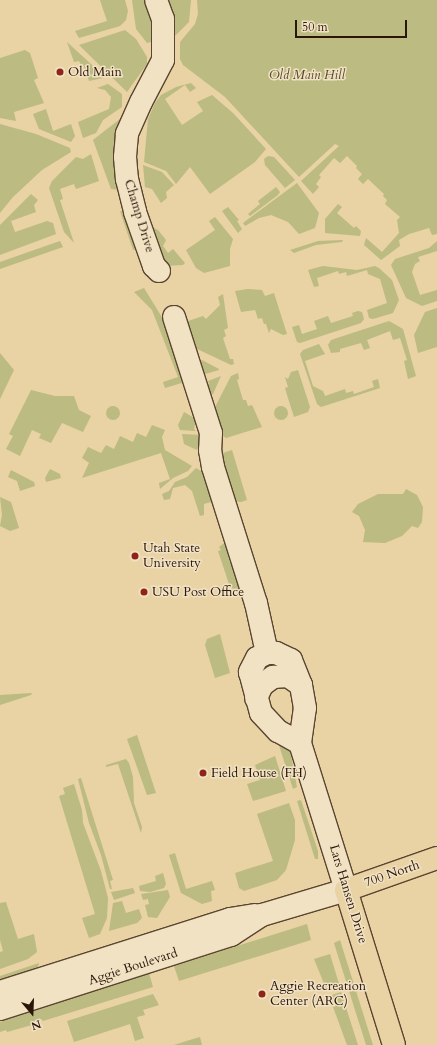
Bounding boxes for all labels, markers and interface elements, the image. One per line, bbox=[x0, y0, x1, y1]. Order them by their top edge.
scale bar bbox=[297, 12, 409, 38]
text: 50 m bbox=[302, 19, 328, 35]
place label: Old Main bbox=[68, 64, 122, 80]
marker: Old Main bbox=[55, 67, 65, 77]
park label: Old Main Hill bbox=[269, 67, 345, 83]
street label: Champ Drive bbox=[120, 178, 158, 254]
place label: Utah State University bbox=[143, 541, 201, 572]
marker: Utah State University bbox=[130, 551, 140, 561]
place label: USU Post Office bbox=[152, 584, 244, 600]
marker: USU Post Office bbox=[139, 587, 149, 597]
place label: Field House (FH) bbox=[211, 765, 307, 781]
marker: Field House (FH) bbox=[198, 768, 208, 778]
street label: Lars Hansen Drive bbox=[326, 843, 370, 945]
street label: 700 North bbox=[362, 857, 422, 891]
street label: Aggie Boulevard bbox=[86, 945, 180, 989]
place label: Aggie Recreation Center (ARC) bbox=[270, 979, 366, 1010]
marker: Aggie Recreation Center (ARC) bbox=[257, 989, 267, 999]
north arrow bbox=[12, 993, 52, 1033]
text: N bbox=[29, 1016, 43, 1033]

